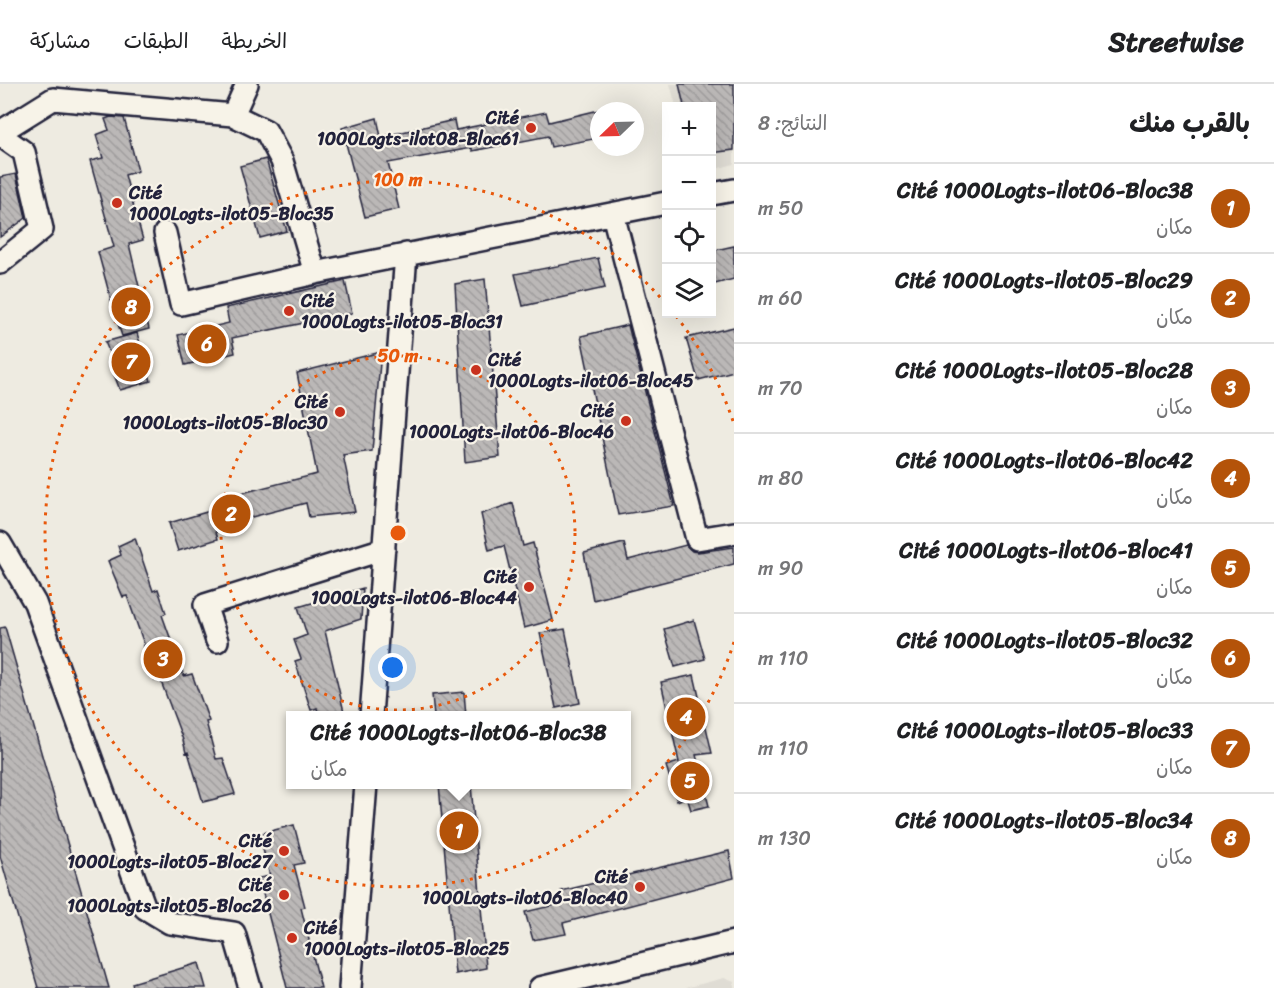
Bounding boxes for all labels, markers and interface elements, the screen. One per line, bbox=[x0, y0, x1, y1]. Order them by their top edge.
text: Streetwise bbox=[1108, 17, 1244, 66]
text: مشاركة bbox=[30, 22, 91, 60]
text: الطبقات bbox=[124, 22, 189, 60]
text: الخريطة bbox=[222, 22, 287, 60]
text: بالقرب منك bbox=[1129, 100, 1250, 146]
place label: Cité 1000Logts-ilot08-Bloc61 bbox=[317, 102, 520, 155]
north arrow bbox=[590, 102, 644, 156]
map controls bbox=[662, 102, 716, 318]
button: + bbox=[662, 102, 716, 156]
text: النتائج: 8 bbox=[758, 106, 827, 141]
marker: Cité 1000Logts-ilot08-Bloc61 bbox=[524, 121, 538, 135]
button: − bbox=[662, 156, 716, 210]
text: 100 m bbox=[374, 164, 423, 196]
text: Cité 1000Logts-ilot06-Bloc38 bbox=[897, 171, 1193, 210]
place label: Cité 1000Logts-ilot05-Bloc35 bbox=[128, 177, 334, 230]
text: 50 m bbox=[758, 191, 803, 226]
text: 1 bbox=[1226, 191, 1235, 226]
marker: Cité 1000Logts-ilot05-Bloc35 bbox=[110, 196, 124, 210]
button: locate bbox=[662, 210, 716, 264]
text: مكان bbox=[1156, 210, 1193, 245]
text: Cité 1000Logts-ilot05-Bloc29 bbox=[895, 261, 1193, 300]
button: layers bbox=[662, 264, 716, 318]
text: 60 m bbox=[758, 281, 803, 316]
text: 2 bbox=[1225, 281, 1236, 316]
pin: 8 bbox=[112, 284, 150, 330]
place label: Cité 1000Logts-ilot05-Bloc31 bbox=[300, 285, 503, 338]
text: مكان bbox=[1156, 300, 1193, 335]
marker: Cité 1000Logts-ilot05-Bloc31 bbox=[282, 304, 296, 318]
pin: 6 bbox=[188, 322, 226, 366]
pin: 7 bbox=[112, 340, 150, 384]
text: 50 m bbox=[378, 340, 419, 372]
place label: Cité 1000Logts-ilot06-Bloc45 bbox=[487, 344, 694, 397]
text: Cité 1000Logts-ilot05-Bloc28 bbox=[895, 351, 1193, 390]
marker: Cité 1000Logts-ilot06-Bloc45 bbox=[469, 363, 483, 377]
text: 70 m bbox=[758, 371, 803, 406]
text: 3 bbox=[1225, 371, 1236, 406]
place label: Cité 1000Logts-ilot05-Bloc30 bbox=[123, 386, 329, 439]
text: مكان bbox=[1156, 390, 1193, 425]
place label: Cité 1000Logts-ilot06-Bloc46 bbox=[409, 395, 615, 448]
marker: Cité 1000Logts-ilot05-Bloc30 bbox=[333, 405, 347, 419]
marker: Cité 1000Logts-ilot06-Bloc46 bbox=[619, 414, 633, 428]
text: Cité 1000Logts-ilot06-Bloc42 bbox=[896, 441, 1193, 480]
text: 80 m bbox=[758, 461, 803, 496]
text: 4 bbox=[1224, 461, 1237, 496]
text: مكان bbox=[1156, 480, 1193, 515]
pin: 2 bbox=[212, 492, 250, 536]
centre of rings bbox=[388, 523, 408, 543]
text: Cité 1000Logts-ilot06-Bloc41 bbox=[899, 531, 1193, 570]
text: 90 m bbox=[758, 551, 804, 586]
text: 5 bbox=[1224, 551, 1237, 586]
place label: Cité 1000Logts-ilot06-Bloc44 bbox=[311, 561, 518, 614]
text: مكان bbox=[1156, 570, 1193, 605]
marker: Cité 1000Logts-ilot06-Bloc44 bbox=[522, 580, 536, 594]
text: Cité 1000Logts-ilot05-Bloc32 bbox=[897, 621, 1193, 660]
pin: 3 bbox=[144, 636, 182, 682]
text: 110 m bbox=[758, 641, 808, 676]
text: 6 bbox=[1225, 641, 1236, 676]
your location bbox=[378, 653, 407, 682]
text: مكان bbox=[1156, 660, 1193, 695]
pin: 4 bbox=[666, 694, 706, 740]
popup bbox=[286, 711, 631, 789]
text: Cité 1000Logts-ilot05-Bloc33 bbox=[897, 711, 1193, 750]
text: Cité 1000Logts-ilot06-Bloc38 bbox=[311, 713, 607, 752]
text: 110 m bbox=[758, 731, 808, 766]
text: 7 bbox=[1225, 731, 1236, 766]
text: مكان bbox=[1156, 750, 1193, 785]
text: مكان bbox=[311, 752, 348, 787]
pin: 5 bbox=[670, 758, 710, 804]
text: Cité 1000Logts-ilot05-Bloc34 bbox=[896, 801, 1193, 840]
pin: 1 bbox=[440, 808, 478, 854]
text: 130 m bbox=[758, 821, 811, 856]
text: 8 bbox=[1224, 821, 1237, 856]
place label: Cité 1000Logts-ilot05-Bloc27 bbox=[67, 825, 274, 878]
text: مكان bbox=[1156, 840, 1193, 875]
marker: Cité 1000Logts-ilot05-Bloc27 bbox=[277, 844, 291, 858]
place label: Cité 1000Logts-ilot06-Bloc40 bbox=[422, 861, 629, 914]
place label: Cité 1000Logts-ilot05-Bloc26 bbox=[67, 869, 273, 922]
marker: Cité 1000Logts-ilot06-Bloc40 bbox=[633, 880, 647, 894]
marker: Cité 1000Logts-ilot05-Bloc26 bbox=[277, 888, 291, 902]
place label: Cité 1000Logts-ilot05-Bloc25 bbox=[303, 912, 510, 965]
marker: Cité 1000Logts-ilot05-Bloc25 bbox=[285, 931, 299, 945]

